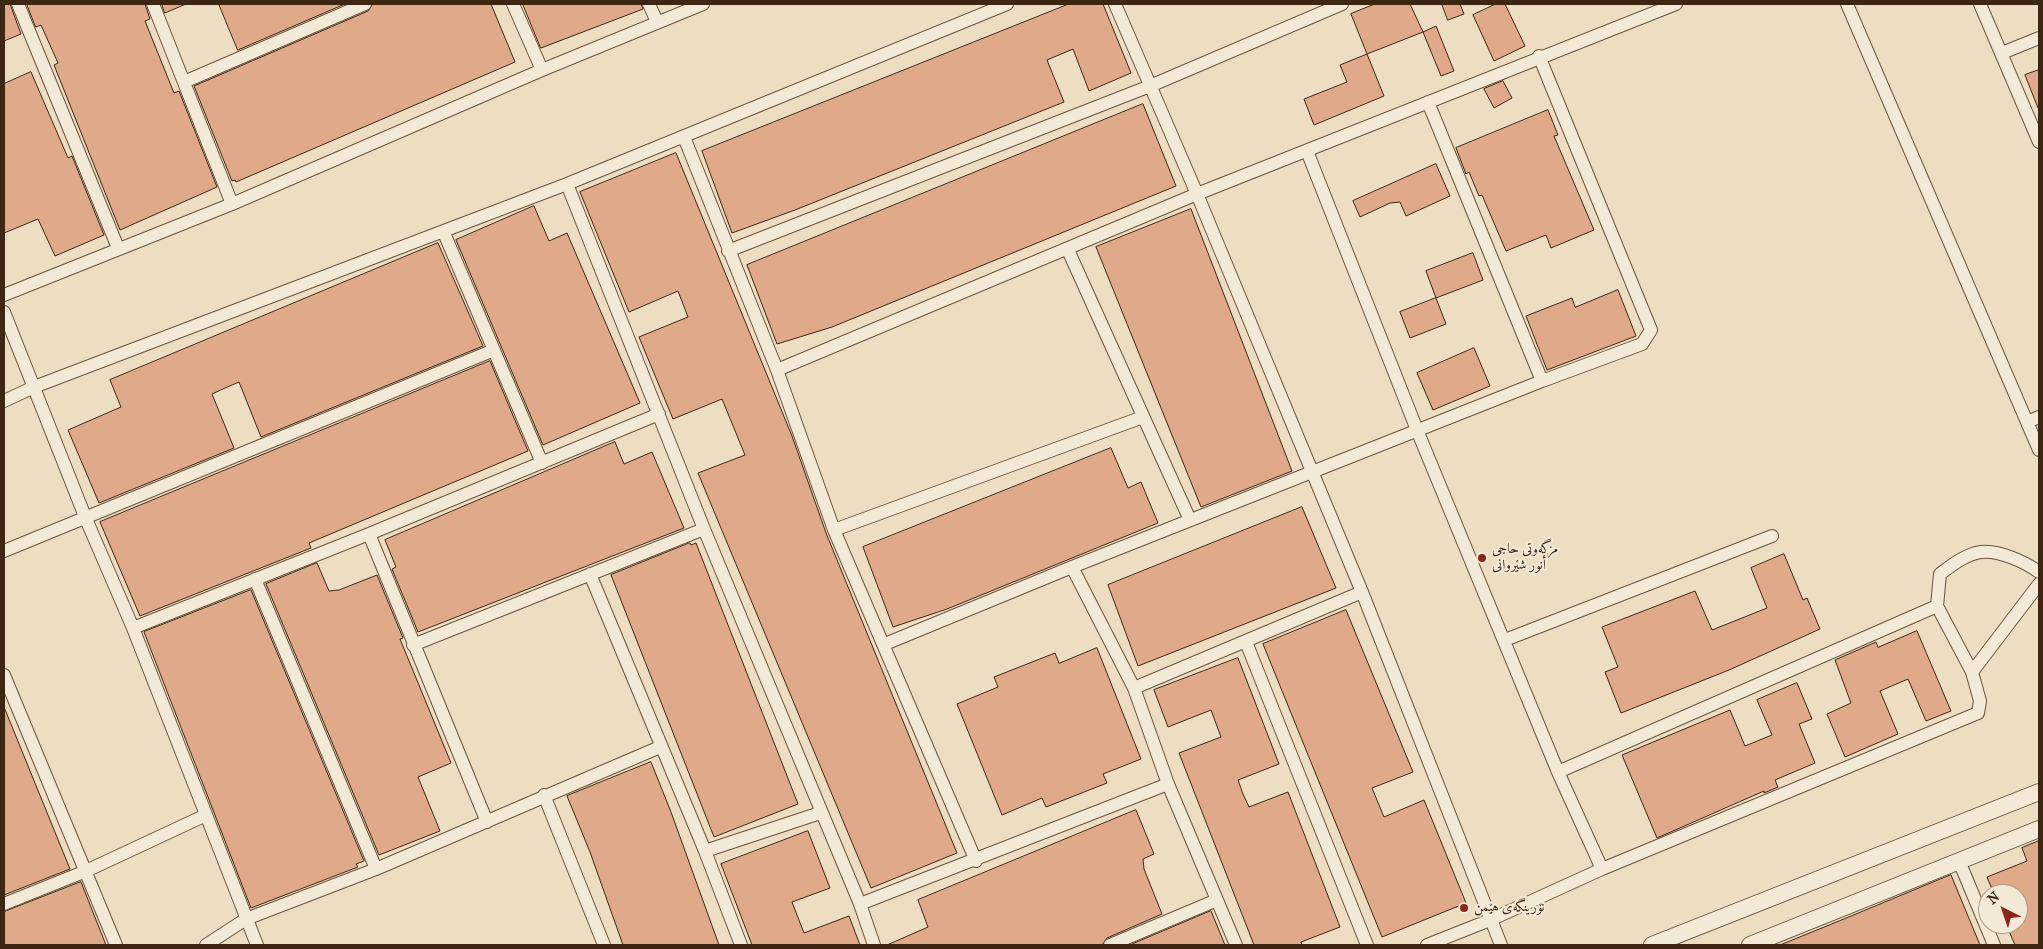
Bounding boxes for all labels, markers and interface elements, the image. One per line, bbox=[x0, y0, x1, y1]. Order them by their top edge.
place label: مزگەوتی حاجی أنور شێروانی bbox=[1492, 542, 1558, 574]
marker: مزگەوتی حاجی أنور شێروانی bbox=[1476, 552, 1488, 564]
north arrow bbox=[1978, 884, 2028, 934]
text: N bbox=[1984, 888, 2003, 908]
place label: نۆرینگه‌ی هێمن bbox=[1474, 900, 1544, 916]
marker: نۆرینگه‌ی هێمن bbox=[1458, 902, 1470, 914]

